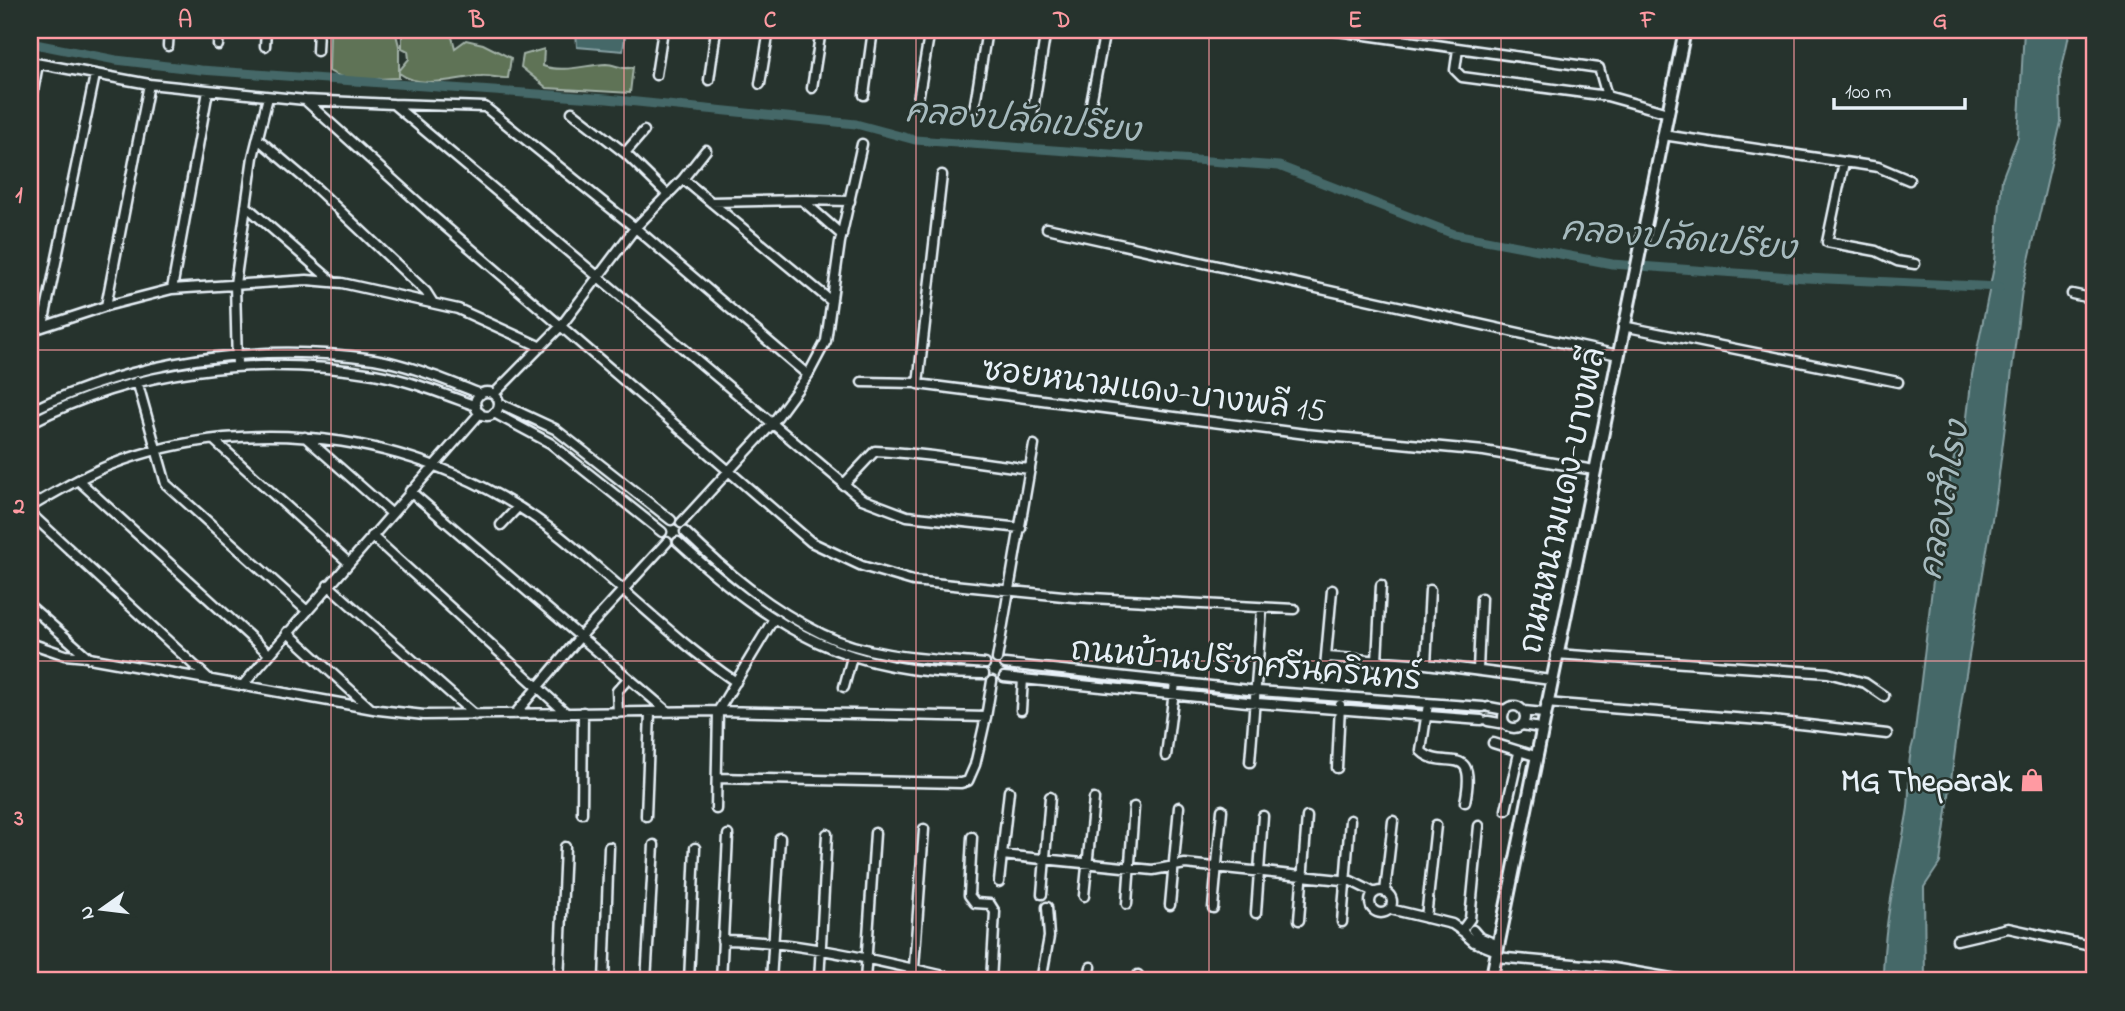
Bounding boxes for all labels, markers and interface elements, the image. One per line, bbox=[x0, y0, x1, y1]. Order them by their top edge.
text: A bbox=[178, 5, 192, 38]
text: B bbox=[468, 5, 485, 38]
text: C bbox=[764, 5, 777, 38]
text: D bbox=[1053, 5, 1070, 38]
text: E bbox=[1348, 5, 1362, 38]
text: F bbox=[1640, 5, 1656, 38]
text: G bbox=[1933, 5, 1947, 38]
scale bar bbox=[1834, 66, 1966, 110]
text: 100 m bbox=[1845, 78, 1891, 108]
water label: คลองปลัดเปรียง bbox=[903, 89, 1145, 157]
text: 1 bbox=[15, 180, 23, 213]
water label: คลองปลัดเปรียง bbox=[1559, 207, 1801, 275]
street label: ถนนหนามแดง-บางพลี bbox=[1509, 343, 1620, 658]
street label: ซอยหนามแดง-บางพลี 15 bbox=[979, 348, 1328, 437]
water label: คลองสำโรง bbox=[1907, 415, 1984, 584]
text: 2 bbox=[12, 491, 25, 524]
street label: ถนนบ้านปรีชาศรีนครินทร์ bbox=[1069, 627, 1423, 705]
place label: MG Theparak bbox=[1841, 760, 2013, 807]
shop icon: MG Theparak bbox=[2018, 766, 2046, 794]
text: 3 bbox=[13, 803, 24, 836]
north arrow bbox=[66, 874, 136, 944]
text: N bbox=[73, 903, 103, 922]

